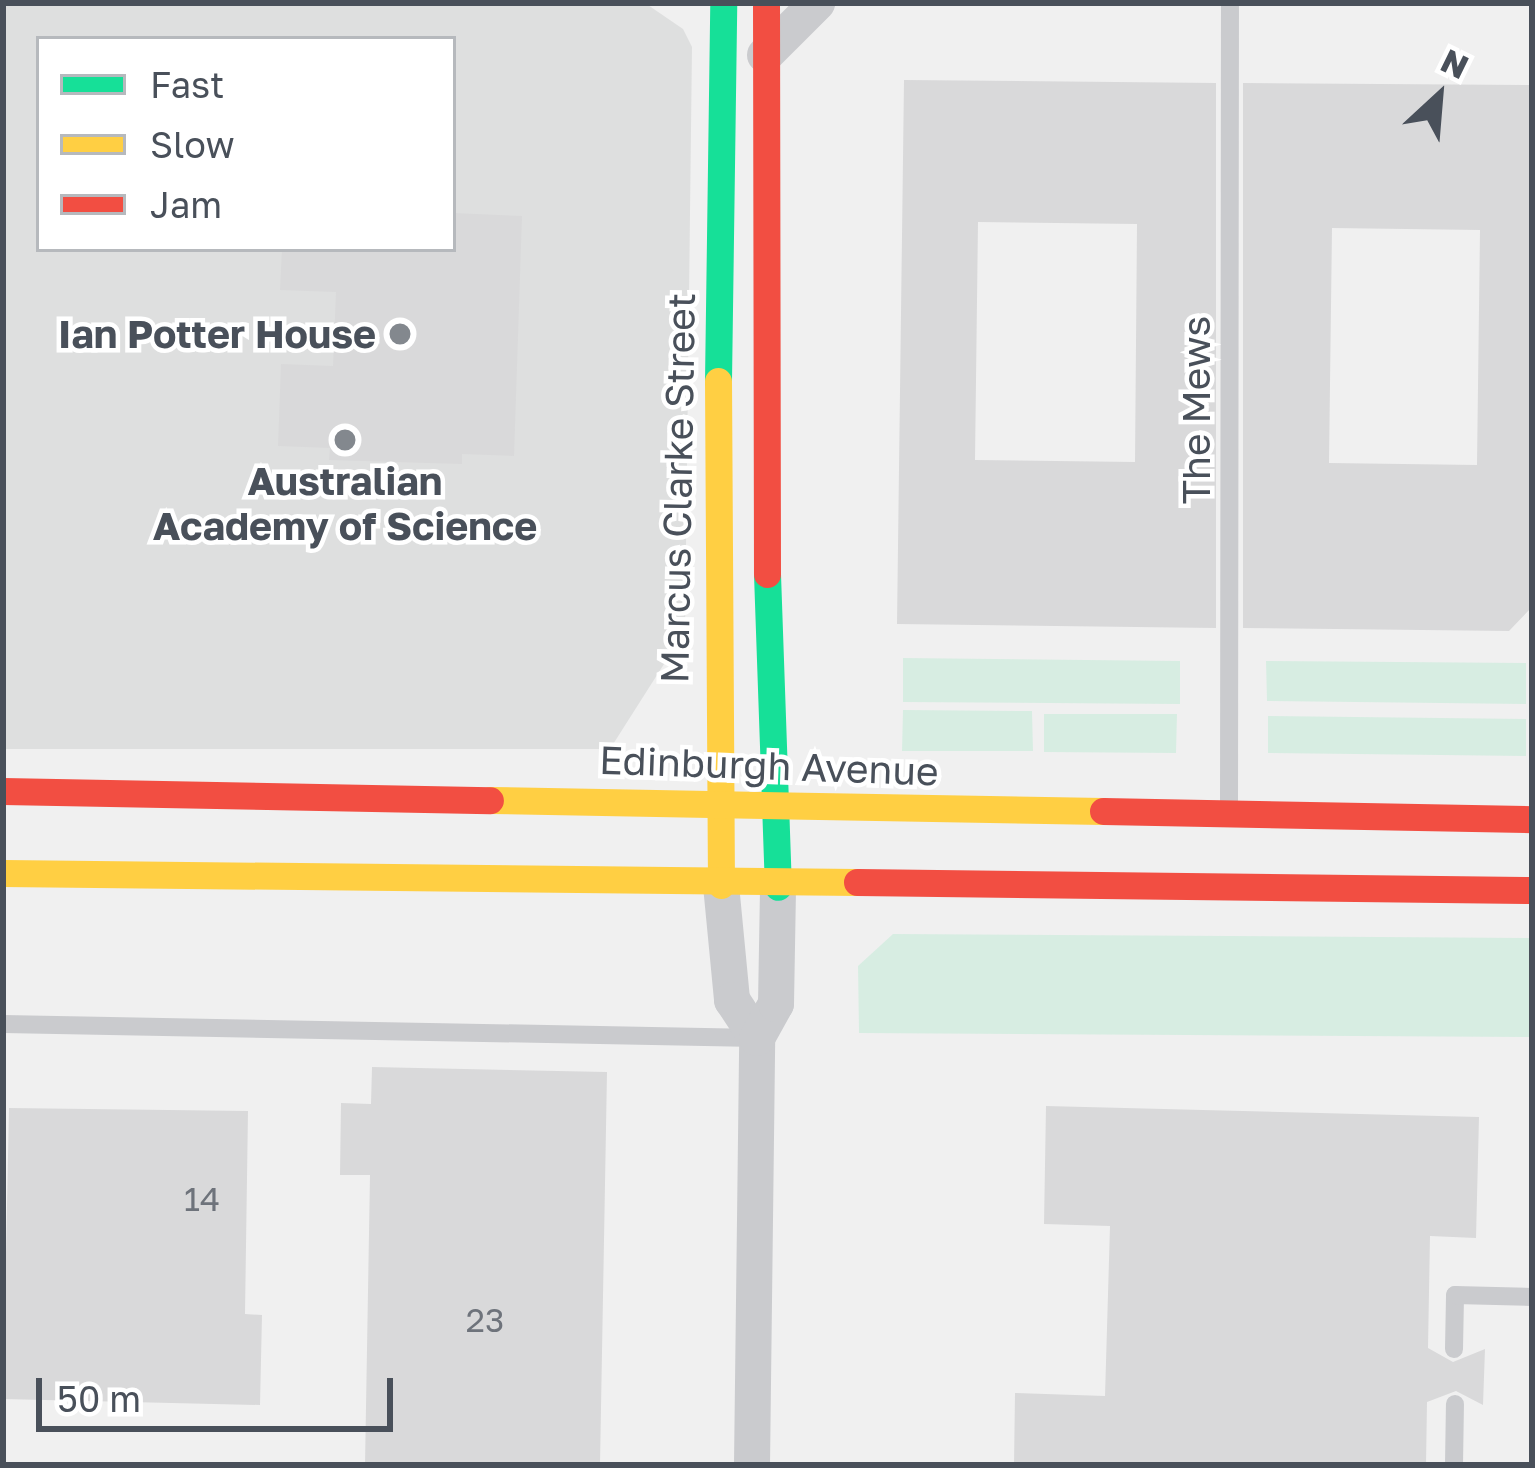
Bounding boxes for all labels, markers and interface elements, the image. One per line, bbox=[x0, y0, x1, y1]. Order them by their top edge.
legend bbox=[36, 36, 456, 252]
north arrow bbox=[1379, 36, 1499, 156]
text: N bbox=[1435, 40, 1475, 86]
text: Fast bbox=[150, 63, 225, 106]
text: Slow bbox=[150, 123, 235, 166]
text: Jam bbox=[150, 183, 222, 226]
street label: Marcus Clarke Street bbox=[651, 292, 705, 684]
place label: Ian Potter House bbox=[58, 311, 376, 357]
street label: The Mews bbox=[1173, 316, 1219, 504]
marker: Ian Potter House bbox=[387, 321, 413, 347]
marker: Australian Academy of Science bbox=[332, 427, 358, 453]
place label: Australian Academy of Science bbox=[153, 459, 537, 550]
street label: Edinburgh Avenue bbox=[598, 737, 940, 795]
house number: 14 bbox=[184, 1179, 220, 1219]
house number: 23 bbox=[466, 1300, 504, 1340]
scale bar bbox=[42, 1354, 399, 1428]
text: 50 m bbox=[57, 1377, 141, 1420]

